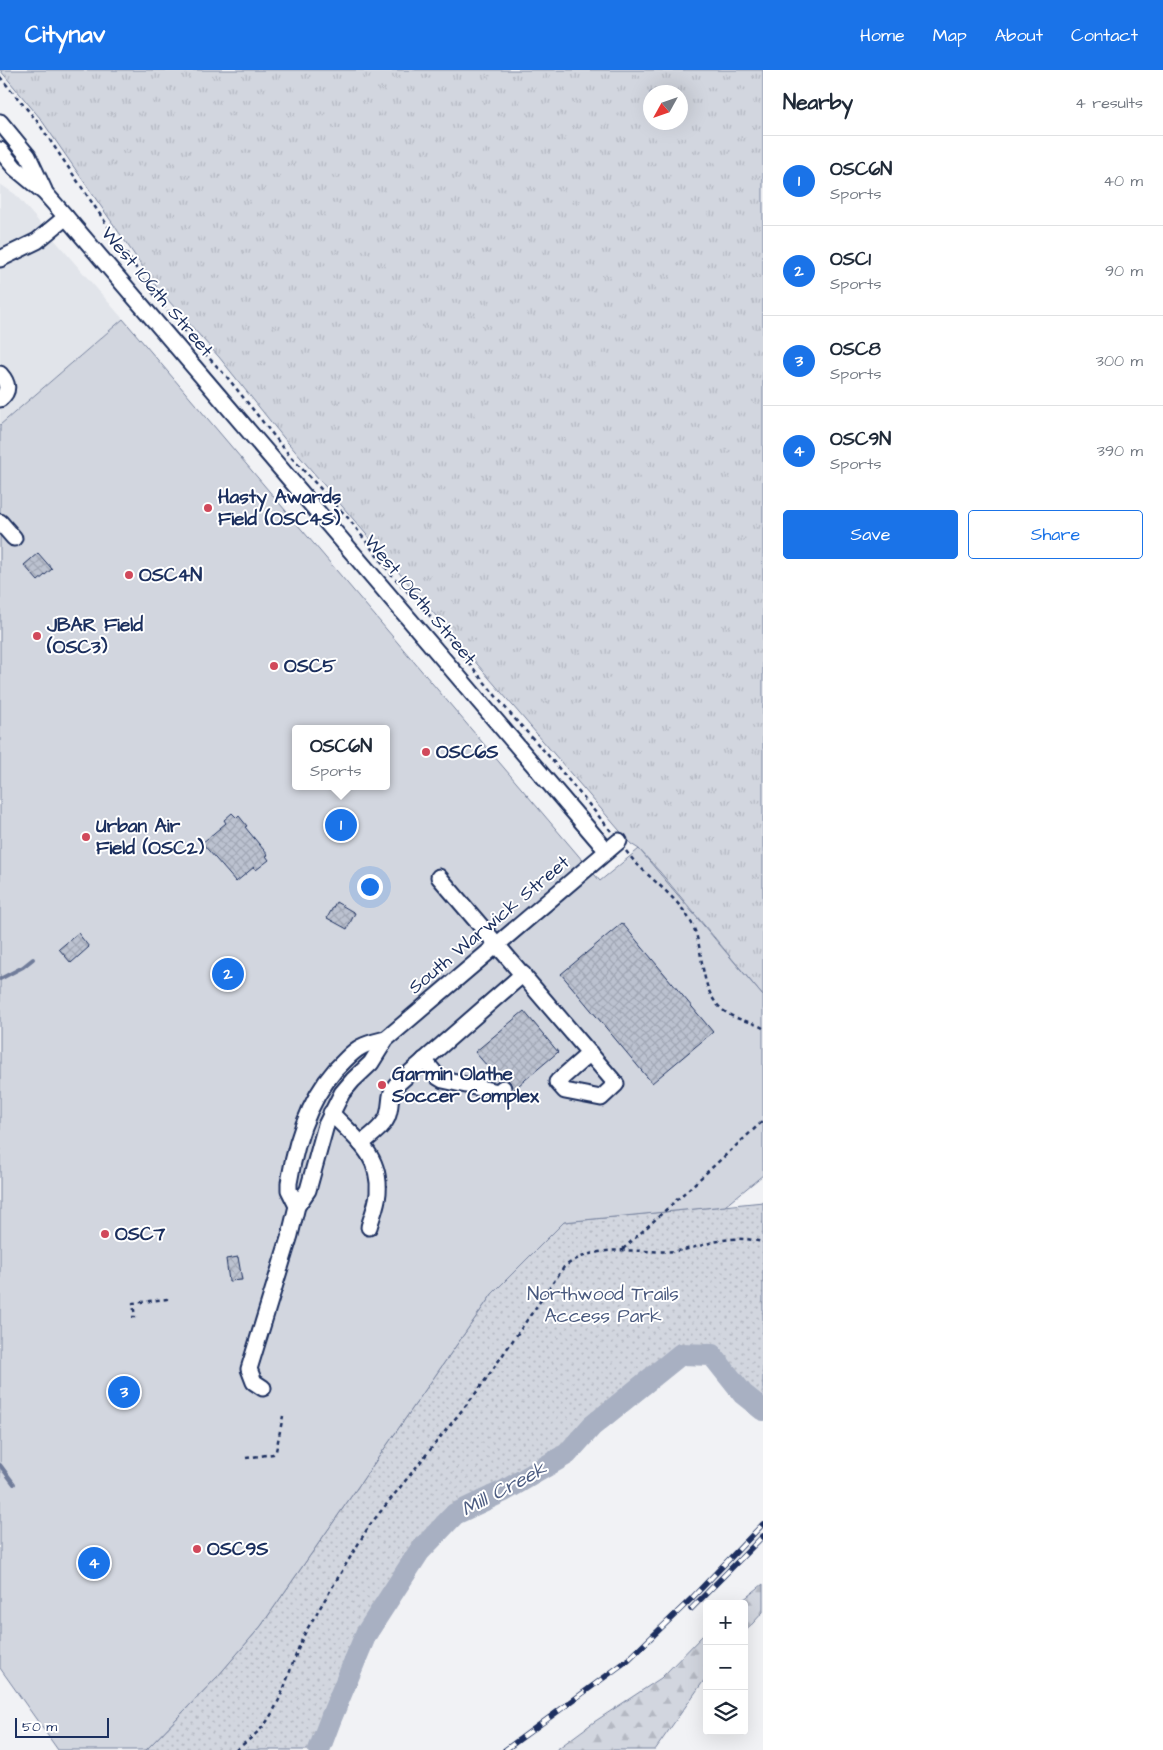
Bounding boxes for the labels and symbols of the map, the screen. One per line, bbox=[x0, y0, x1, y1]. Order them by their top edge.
north arrow bbox=[643, 85, 688, 130]
street label: West 106th Street bbox=[94, 221, 220, 363]
place label: Hasty Awards Field (OSC4S) bbox=[218, 484, 342, 533]
marker: Hasty Awards Field (OSC4S) bbox=[202, 502, 214, 514]
street label: West 106th Street bbox=[357, 529, 483, 671]
place label: OSC4N bbox=[139, 562, 202, 589]
marker: OSC4N bbox=[123, 569, 135, 581]
place label: JBAR Field (OSC3) bbox=[46, 612, 143, 661]
marker: JBAR Field (OSC3) bbox=[31, 630, 43, 642]
place label: OSC5 bbox=[284, 653, 336, 680]
marker: OSC5 bbox=[268, 660, 280, 672]
place label: OSC6S bbox=[436, 739, 499, 766]
marker: OSC6S bbox=[420, 746, 432, 758]
pin: 1 bbox=[325, 806, 357, 844]
place label: Urban Air Field (OSC2) bbox=[96, 813, 205, 862]
marker: Urban Air Field (OSC2) bbox=[80, 831, 92, 843]
street label: South Warwick Street bbox=[402, 849, 576, 1001]
your location bbox=[357, 874, 383, 900]
pin: 2 bbox=[212, 955, 244, 993]
place label: Garmin Olathe Soccer Complex bbox=[391, 1061, 540, 1110]
marker: Garmin Olathe Soccer Complex bbox=[376, 1079, 388, 1091]
place label: OSC7 bbox=[115, 1221, 165, 1248]
marker: OSC7 bbox=[99, 1228, 111, 1240]
park label: Northwood Trails Access Park bbox=[527, 1281, 679, 1330]
pin: 3 bbox=[108, 1373, 140, 1411]
water label: Mill Creek bbox=[456, 1454, 552, 1523]
place label: OSC9S bbox=[207, 1536, 268, 1563]
marker: OSC9S bbox=[191, 1543, 203, 1555]
pin: 4 bbox=[78, 1544, 110, 1582]
scale bar bbox=[15, 1715, 109, 1738]

